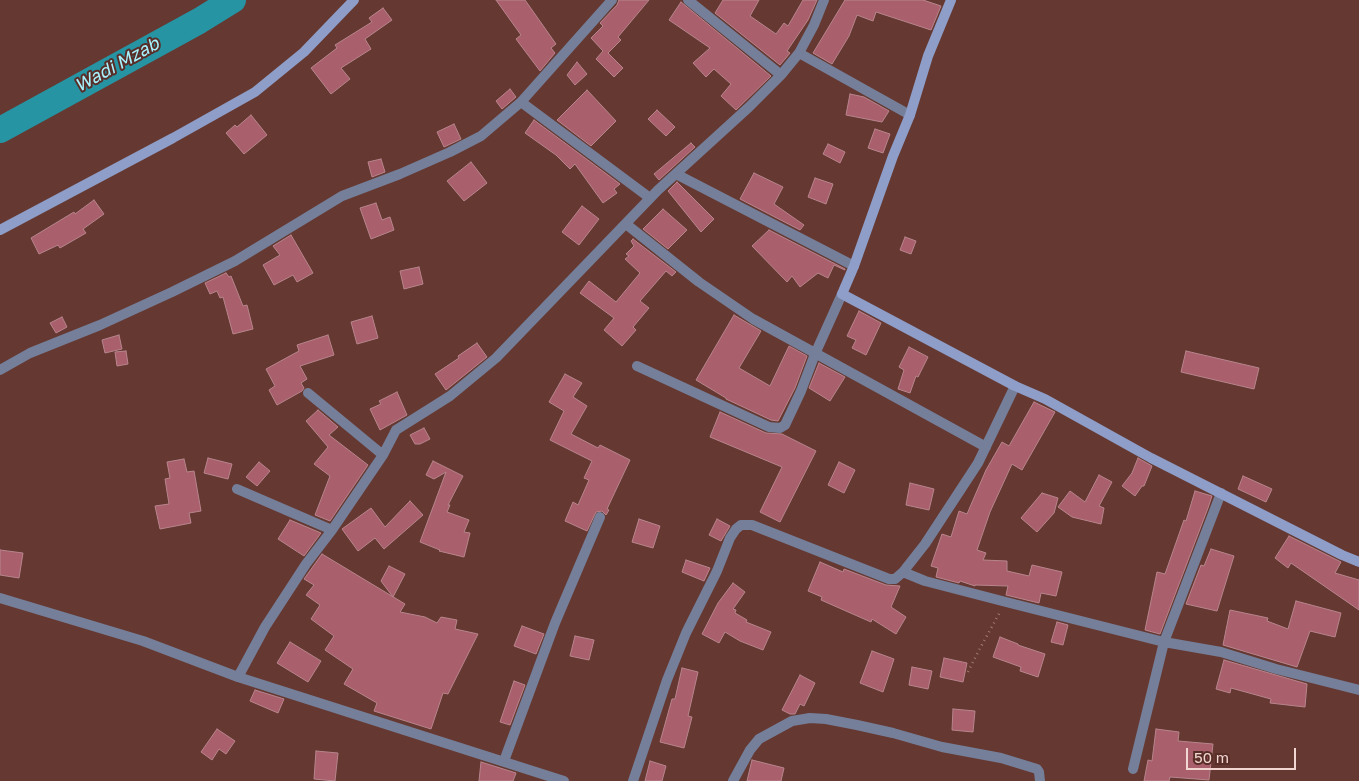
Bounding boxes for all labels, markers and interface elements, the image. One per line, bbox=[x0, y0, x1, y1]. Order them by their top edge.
water label: Wadi Mzab bbox=[71, 33, 163, 97]
scale bar bbox=[1189, 738, 1299, 770]
text: 50 m bbox=[1194, 748, 1229, 766]

